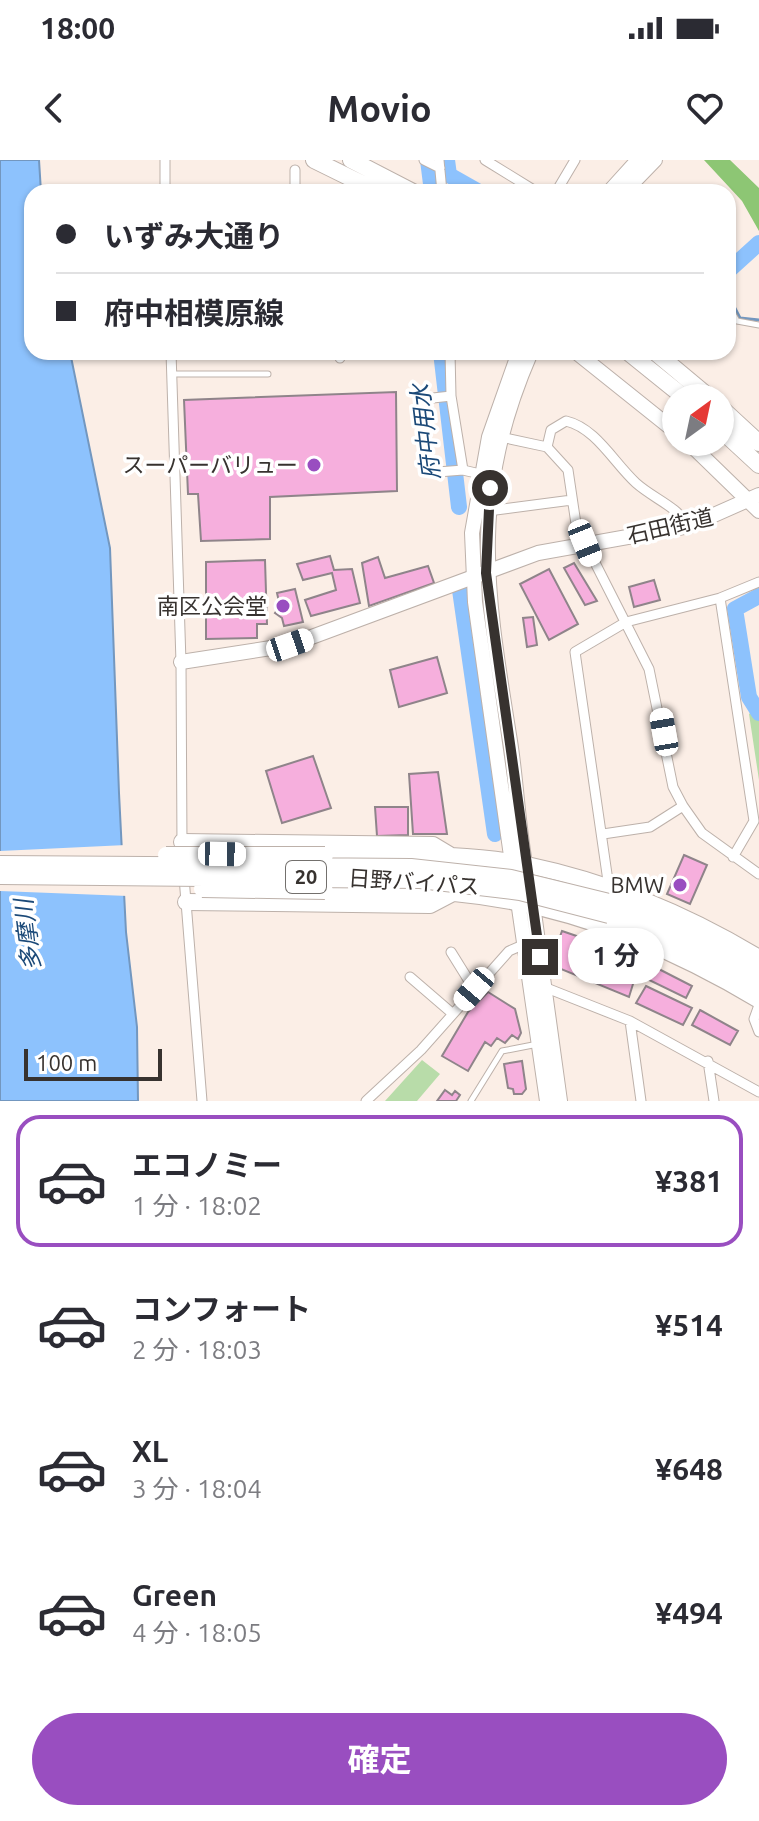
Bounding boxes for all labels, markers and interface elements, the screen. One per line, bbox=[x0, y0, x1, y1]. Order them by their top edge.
text: 18:00 bbox=[40, 11, 115, 45]
icon: back bbox=[32, 86, 76, 130]
icon: heart bbox=[683, 86, 727, 130]
text: Movio bbox=[327, 88, 432, 129]
text: いずみ大通り bbox=[104, 219, 284, 253]
text: 府中相模原線 bbox=[104, 296, 284, 330]
water label: 府中用水 bbox=[406, 380, 445, 481]
north arrow bbox=[662, 384, 734, 456]
map controls bbox=[662, 384, 734, 456]
place label: スーパーバリュー bbox=[122, 452, 298, 477]
marker: スーパーバリュー bbox=[305, 456, 323, 474]
route start bbox=[472, 470, 508, 506]
street label: 石田街道 bbox=[624, 503, 716, 548]
car bbox=[565, 516, 605, 570]
place label: 南区公会堂 bbox=[157, 593, 267, 618]
marker: 南区公会堂 bbox=[274, 597, 292, 615]
car bbox=[263, 626, 317, 664]
car bbox=[648, 706, 680, 758]
car bbox=[198, 842, 246, 866]
road number: 20 bbox=[286, 861, 326, 893]
street label: 日野バイパス bbox=[348, 864, 481, 899]
place label: BMW bbox=[611, 872, 664, 897]
marker: BMW bbox=[671, 876, 689, 894]
water label: 多摩川 bbox=[9, 895, 45, 972]
callout: 1 分 bbox=[568, 929, 664, 985]
route end bbox=[522, 939, 558, 975]
text: 1 分 bbox=[593, 941, 639, 970]
car bbox=[449, 963, 499, 1015]
scale bar bbox=[24, 1045, 162, 1081]
text: 100 m bbox=[36, 1050, 97, 1075]
icon: car bbox=[36, 1145, 108, 1217]
text: エコノミー bbox=[132, 1148, 282, 1182]
text: ¥381 bbox=[655, 1164, 723, 1198]
text: 1 分 · 18:02 bbox=[132, 1191, 262, 1220]
icon: car bbox=[36, 1289, 108, 1361]
text: コンフォート bbox=[132, 1292, 311, 1326]
text: ¥514 bbox=[655, 1308, 723, 1342]
text: 2 分 · 18:03 bbox=[132, 1335, 262, 1364]
icon: car bbox=[36, 1433, 108, 1505]
text: XL bbox=[132, 1434, 168, 1468]
text: ¥648 bbox=[655, 1452, 723, 1486]
text: 3 分 · 18:04 bbox=[132, 1474, 262, 1503]
icon: car bbox=[36, 1577, 108, 1649]
text: Green bbox=[132, 1578, 217, 1612]
text: ¥494 bbox=[655, 1596, 723, 1630]
text: 4 分 · 18:05 bbox=[132, 1618, 262, 1647]
button: 確定 bbox=[32, 1713, 727, 1805]

